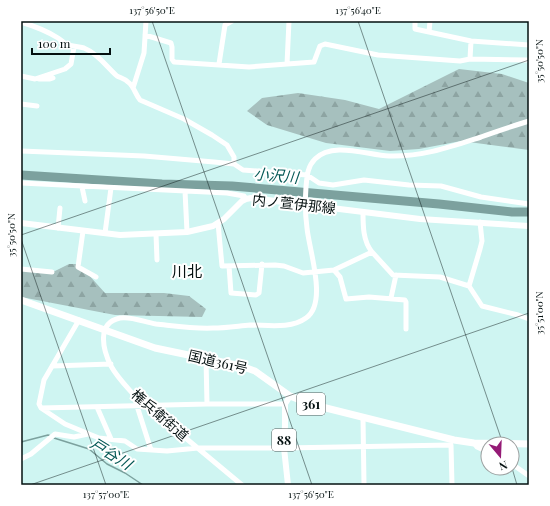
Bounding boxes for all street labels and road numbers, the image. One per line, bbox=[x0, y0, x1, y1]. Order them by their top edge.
street label: 内ノ萱伊那線 bbox=[251, 190, 337, 217]
street label: 国道361号 bbox=[186, 345, 250, 378]
street label: 権兵衛街道 bbox=[128, 384, 193, 445]
road number: 361 bbox=[297, 393, 325, 415]
road number: 88 bbox=[272, 429, 296, 451]

